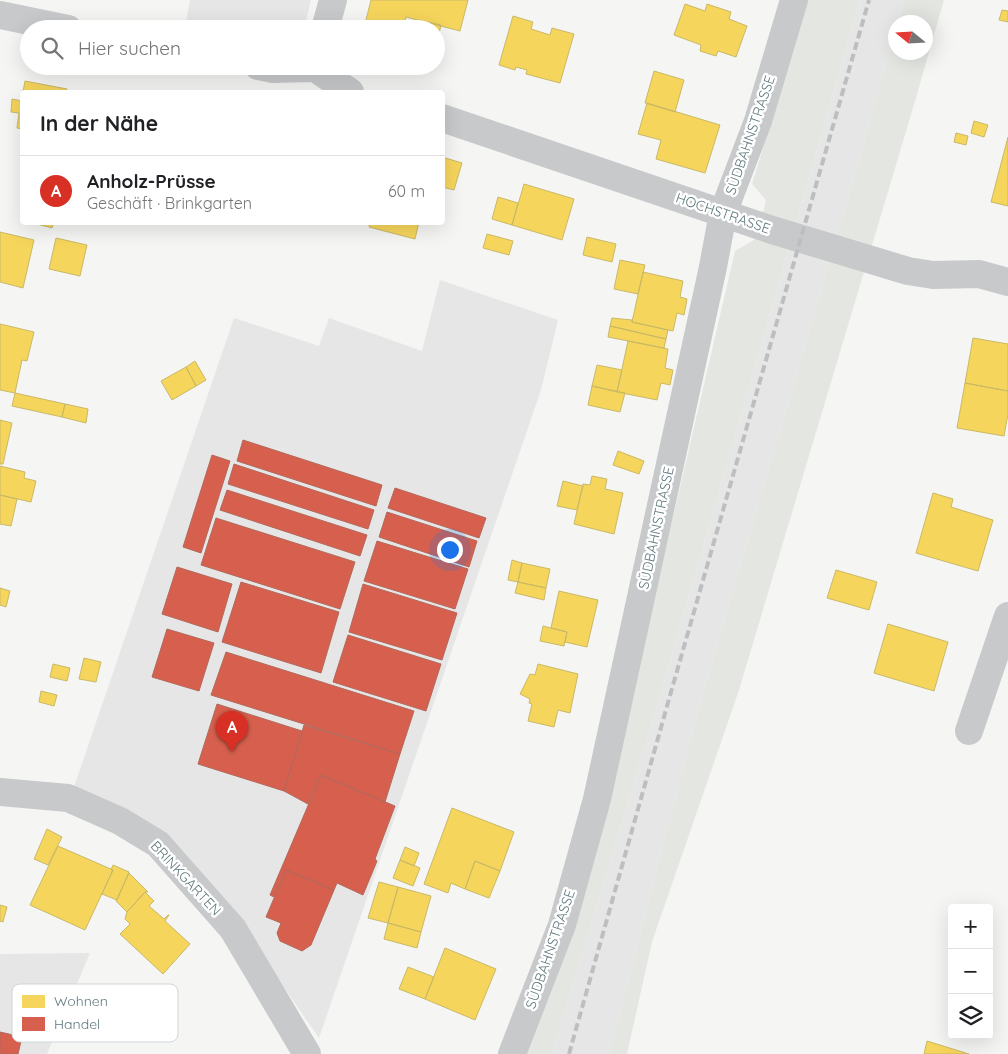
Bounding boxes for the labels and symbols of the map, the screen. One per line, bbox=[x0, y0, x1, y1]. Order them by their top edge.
north arrow bbox=[888, 15, 933, 60]
street label: SÜDBAHNSTRASSE bbox=[721, 73, 779, 197]
street label: HOCHSTRASSE bbox=[674, 188, 773, 238]
street label: SÜDBAHNSTRASSE bbox=[634, 465, 678, 591]
your location bbox=[437, 537, 463, 563]
pin: A bbox=[216, 711, 248, 752]
street label: BRINKGARTEN bbox=[147, 837, 225, 919]
street label: SÜDBAHNSTRASSE bbox=[521, 887, 579, 1011]
legend bbox=[12, 984, 178, 1042]
text: Wohnen bbox=[54, 992, 108, 1010]
text: Handel bbox=[54, 1015, 100, 1033]

